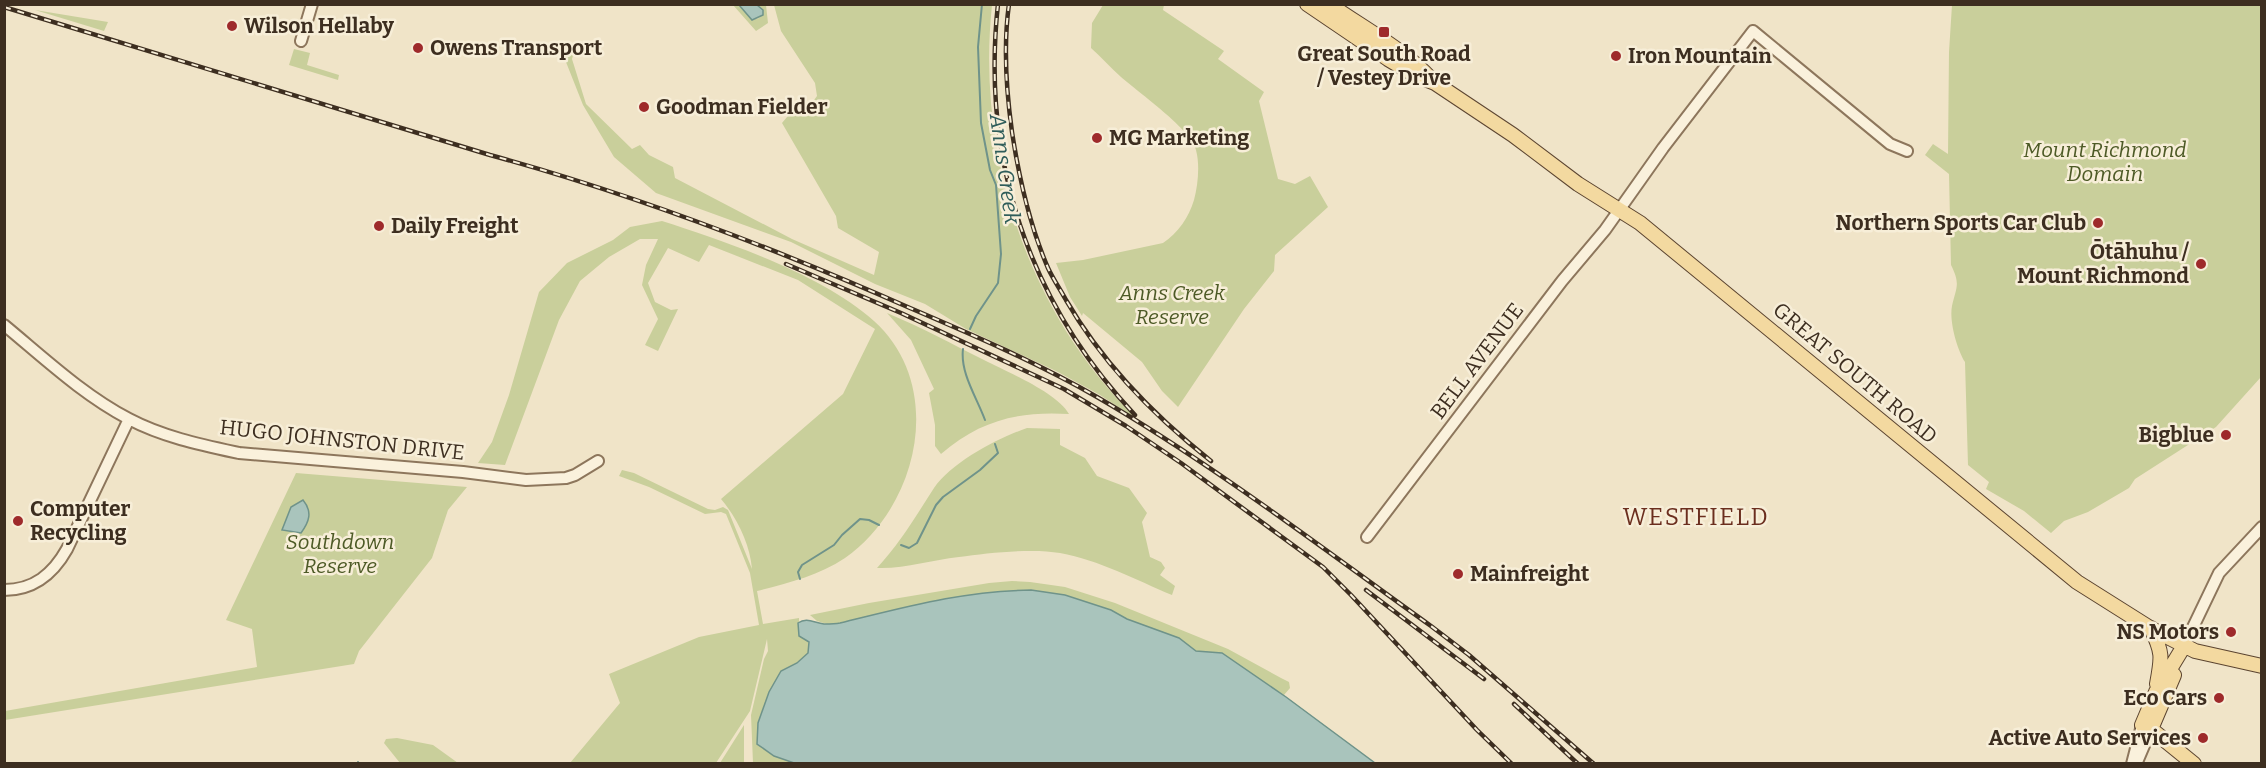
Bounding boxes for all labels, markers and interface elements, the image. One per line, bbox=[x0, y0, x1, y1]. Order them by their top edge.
place label: Wilson Hellaby bbox=[244, 13, 394, 39]
marker: Wilson Hellaby bbox=[225, 19, 239, 33]
marker: Great South Road / Vestey Drive bbox=[1377, 25, 1391, 39]
place label: Owens Transport bbox=[430, 35, 603, 61]
marker: Owens Transport bbox=[411, 41, 425, 55]
place label: Great South Road / Vestey Drive bbox=[1297, 41, 1471, 91]
place label: Iron Mountain bbox=[1628, 43, 1772, 69]
marker: Iron Mountain bbox=[1609, 49, 1623, 63]
place label: Goodman Fielder bbox=[656, 94, 828, 120]
marker: Goodman Fielder bbox=[637, 100, 651, 114]
water label: Anns Creek bbox=[984, 111, 1026, 227]
place label: MG Marketing bbox=[1109, 125, 1249, 151]
marker: MG Marketing bbox=[1090, 131, 1104, 145]
park label: Mount Richmond Domain bbox=[2023, 137, 2187, 187]
place label: Northern Sports Car Club bbox=[1836, 210, 2086, 236]
place label: Daily Freight bbox=[391, 213, 519, 239]
marker: Northern Sports Car Club bbox=[2091, 216, 2105, 230]
marker: Daily Freight bbox=[372, 219, 386, 233]
place label: Ōtāhuhu / Mount Richmond bbox=[2017, 239, 2190, 289]
marker: Ōtāhuhu / Mount Richmond bbox=[2194, 257, 2208, 271]
park label: Anns Creek Reserve bbox=[1118, 280, 1226, 330]
street label: GREAT SOUTH ROAD bbox=[1768, 297, 1942, 449]
street label: BELL AVENUE bbox=[1425, 298, 1529, 424]
street label: HUGO JOHNSTON DRIVE bbox=[218, 414, 466, 466]
place label: Bigblue bbox=[2138, 422, 2214, 448]
marker: Bigblue bbox=[2219, 428, 2233, 442]
place label: Computer Recycling bbox=[30, 496, 130, 546]
district label: WESTFIELD bbox=[1623, 503, 1769, 531]
marker: Computer Recycling bbox=[11, 514, 25, 528]
park label: Southdown Reserve bbox=[286, 529, 394, 579]
place label: Mainfreight bbox=[1470, 561, 1590, 587]
marker: Mainfreight bbox=[1451, 567, 1465, 581]
place label: NS Motors bbox=[2116, 619, 2219, 645]
marker: NS Motors bbox=[2224, 625, 2238, 639]
place label: Eco Cars bbox=[2124, 685, 2207, 711]
marker: Eco Cars bbox=[2212, 691, 2226, 705]
place label: Active Auto Services bbox=[1989, 725, 2191, 751]
marker: Active Auto Services bbox=[2196, 731, 2210, 745]

